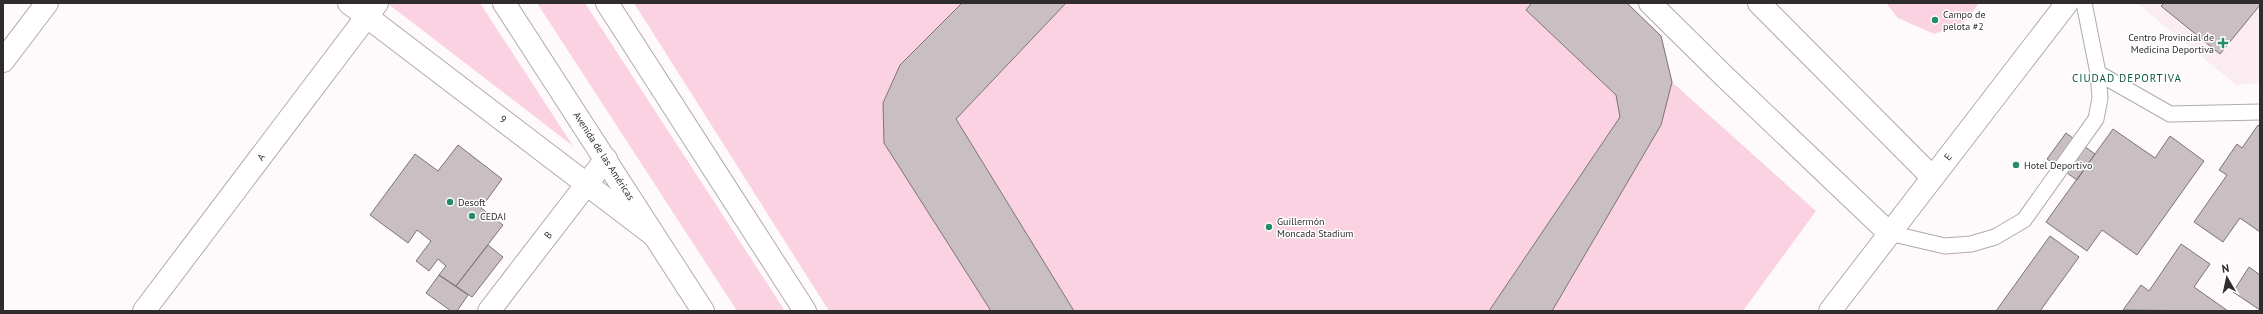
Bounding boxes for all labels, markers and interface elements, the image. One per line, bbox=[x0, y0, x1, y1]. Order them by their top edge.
place label: Campo de pelota #2 bbox=[1943, 8, 1986, 33]
marker: Campo de pelota #2 bbox=[1930, 15, 1940, 25]
place label: Centro Provincial de Medicina Deportiva bbox=[2128, 31, 2214, 56]
marker: Centro Provincial de Medicina Deportiva bbox=[2217, 37, 2229, 49]
district label: CIUDAD DEPORTIVA bbox=[2072, 71, 2182, 85]
street label: Avenida de las Américas bbox=[571, 109, 637, 203]
street label: 9 bbox=[497, 112, 509, 126]
street label: A bbox=[254, 151, 268, 163]
street label: E bbox=[1941, 151, 1955, 163]
place label: Hotel Deportivo bbox=[2024, 159, 2092, 172]
marker: Hotel Deportivo bbox=[2011, 160, 2021, 170]
place label: Desoft bbox=[458, 196, 486, 209]
marker: Desoft bbox=[445, 197, 455, 207]
place label: CEDAI bbox=[480, 210, 506, 223]
marker: CEDAI bbox=[467, 211, 477, 221]
place label: Guillermón Moncada Stadium bbox=[1277, 215, 1353, 240]
marker: Guillermón Moncada Stadium bbox=[1264, 222, 1274, 232]
street label: B bbox=[541, 229, 555, 241]
north arrow bbox=[2207, 258, 2247, 298]
text: N bbox=[2221, 261, 2230, 276]

